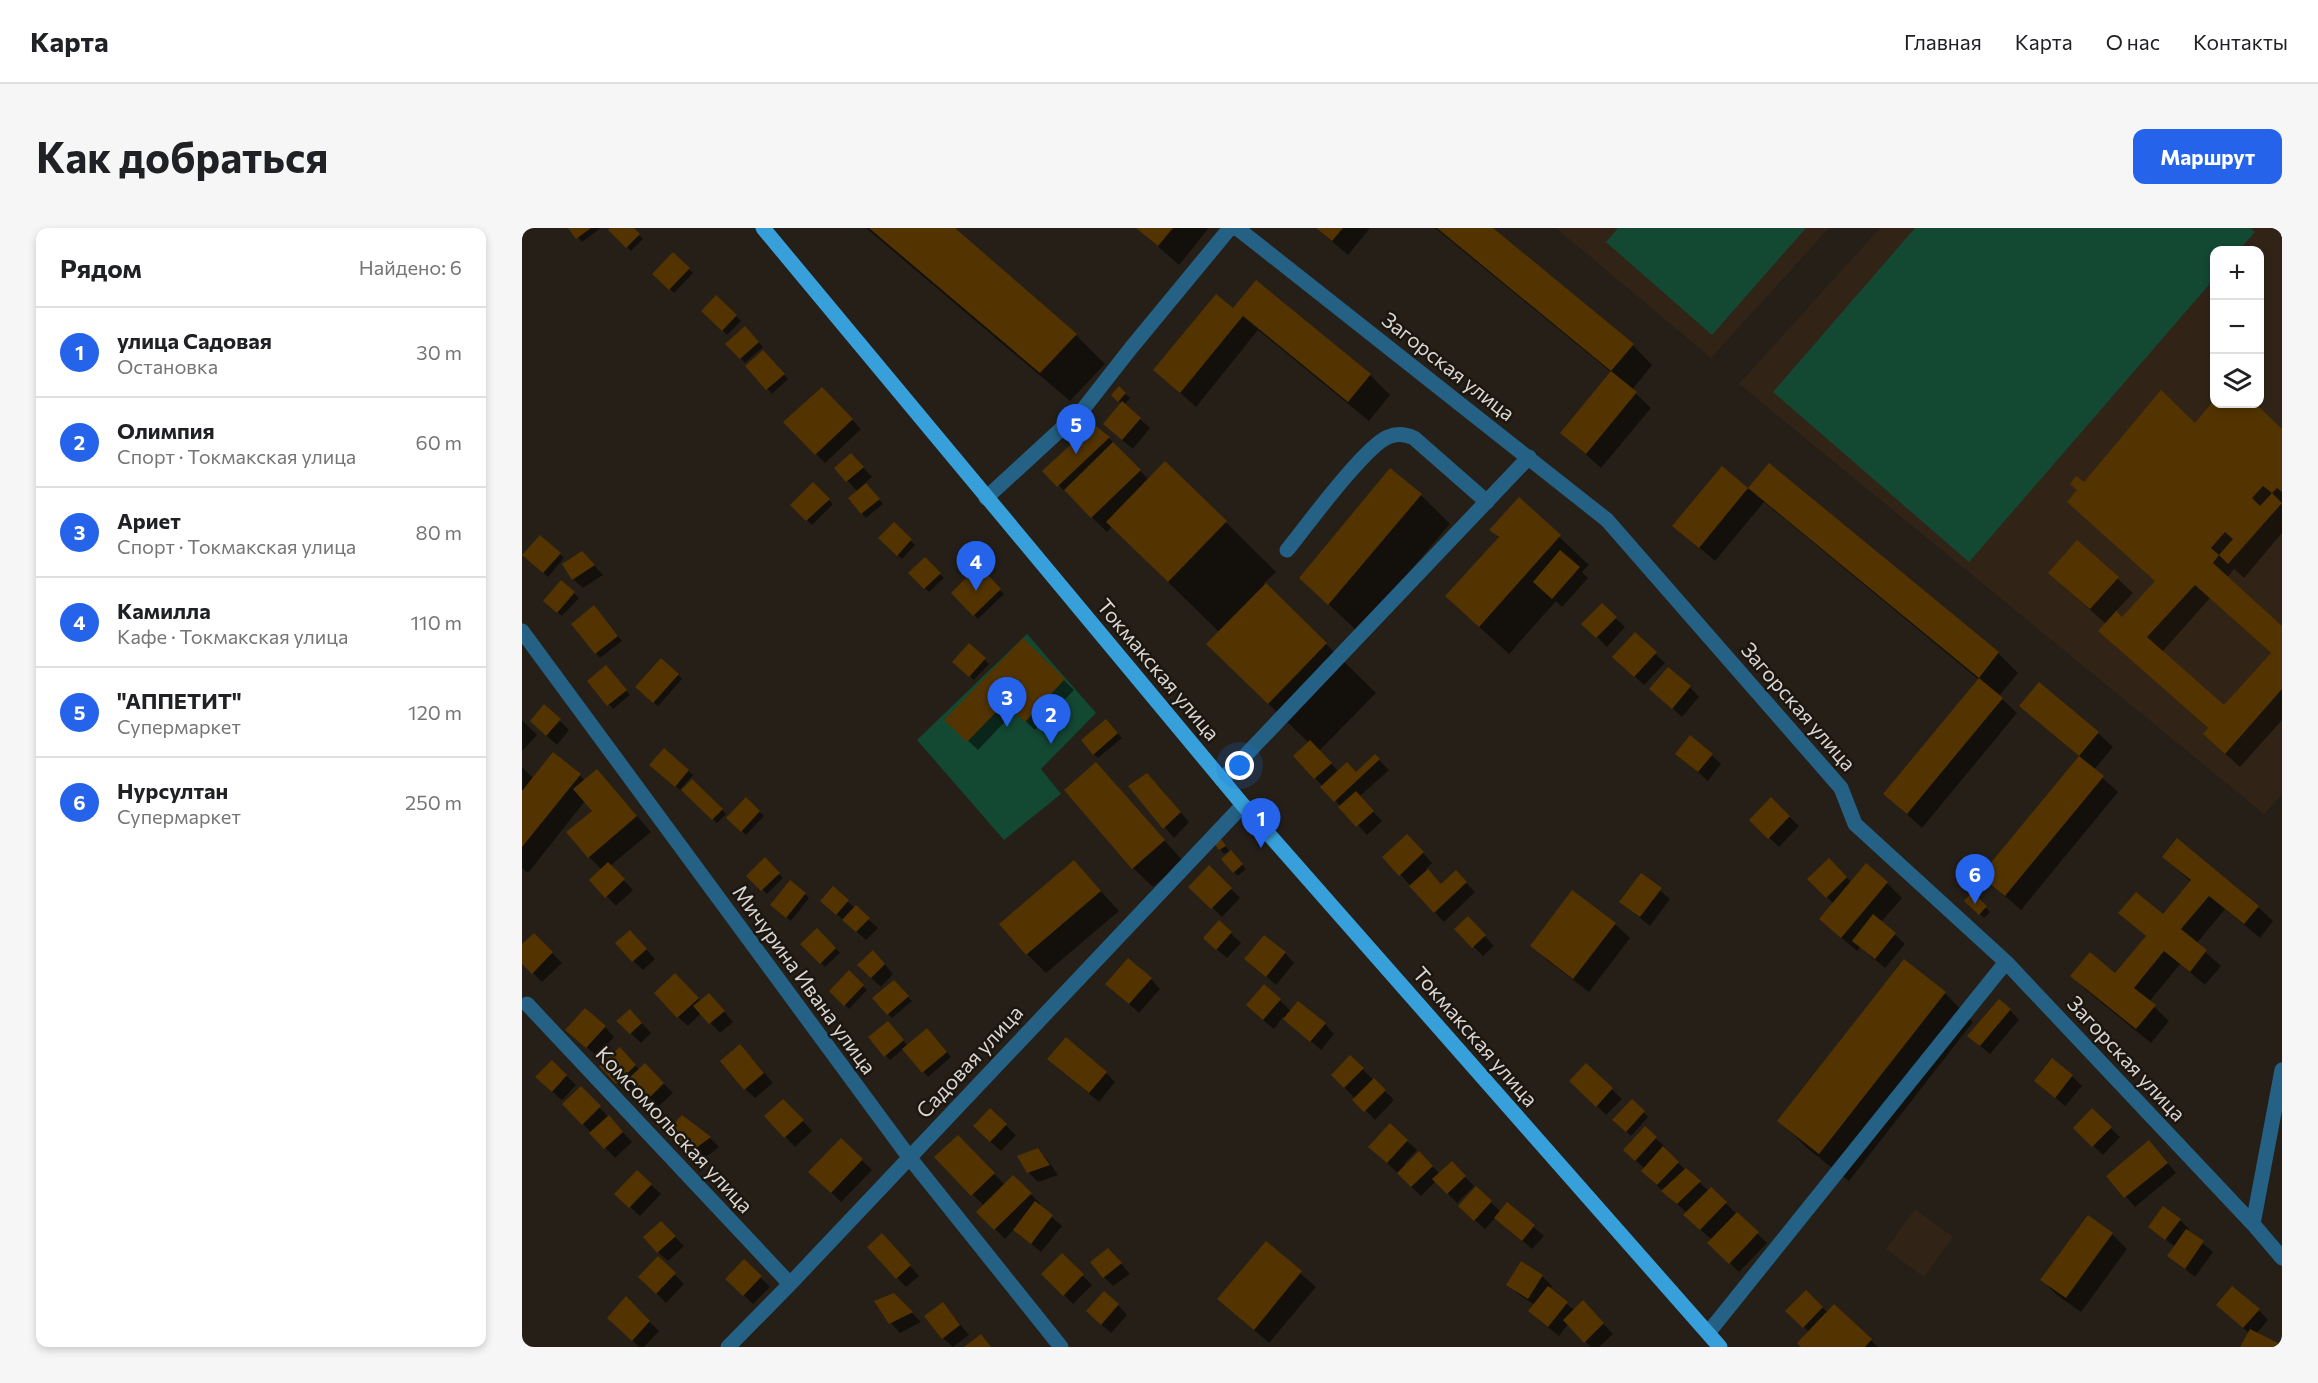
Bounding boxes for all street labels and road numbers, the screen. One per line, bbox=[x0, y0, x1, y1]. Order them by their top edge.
street label: Загорская улица bbox=[1377, 306, 1520, 425]
street label: Токмакская улица bbox=[1093, 593, 1226, 745]
street label: Загорская улица bbox=[1737, 637, 1862, 775]
street label: Мичурина Ивана улица bbox=[728, 880, 882, 1079]
street label: Токмакская улица bbox=[1409, 961, 1544, 1111]
street label: Загорская улица bbox=[2063, 990, 2191, 1126]
street label: Садовая улица bbox=[910, 1000, 1027, 1122]
street label: Комсомольская улица bbox=[591, 1040, 759, 1218]

